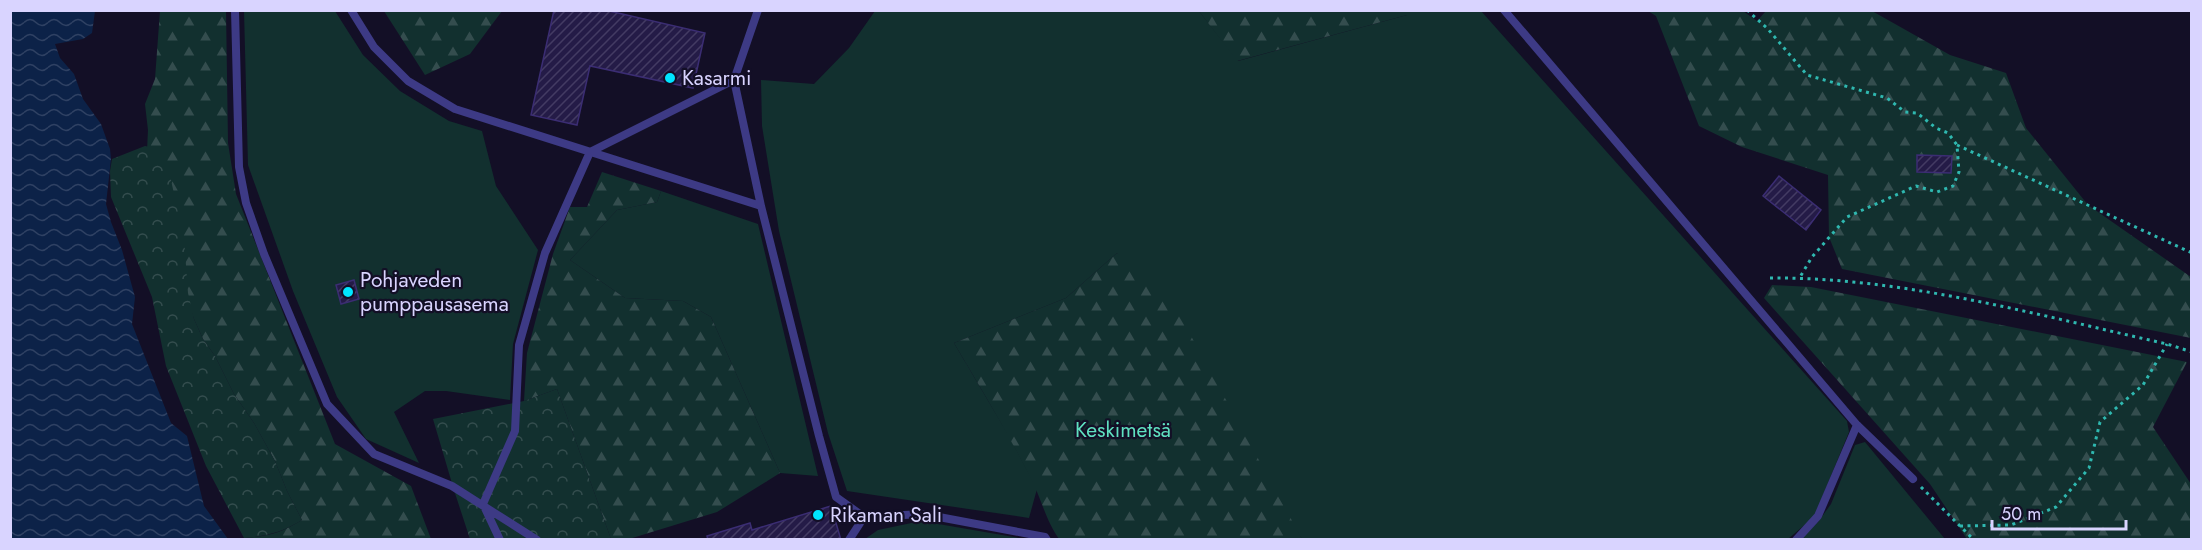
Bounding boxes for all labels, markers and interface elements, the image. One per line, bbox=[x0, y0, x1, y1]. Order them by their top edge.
place label: Kasarmi bbox=[682, 63, 752, 93]
marker: Kasarmi bbox=[663, 71, 677, 85]
place label: Pohjaveden pumppausasema bbox=[360, 265, 509, 319]
marker: Pohjaveden pumppausasema bbox=[341, 285, 355, 299]
park label: Keskimetsä bbox=[1075, 415, 1171, 445]
scale bar bbox=[1992, 493, 2126, 531]
place label: Rikaman Sali bbox=[830, 500, 942, 530]
text: 50 m bbox=[2001, 501, 2041, 527]
marker: Rikaman Sali bbox=[811, 508, 825, 522]

